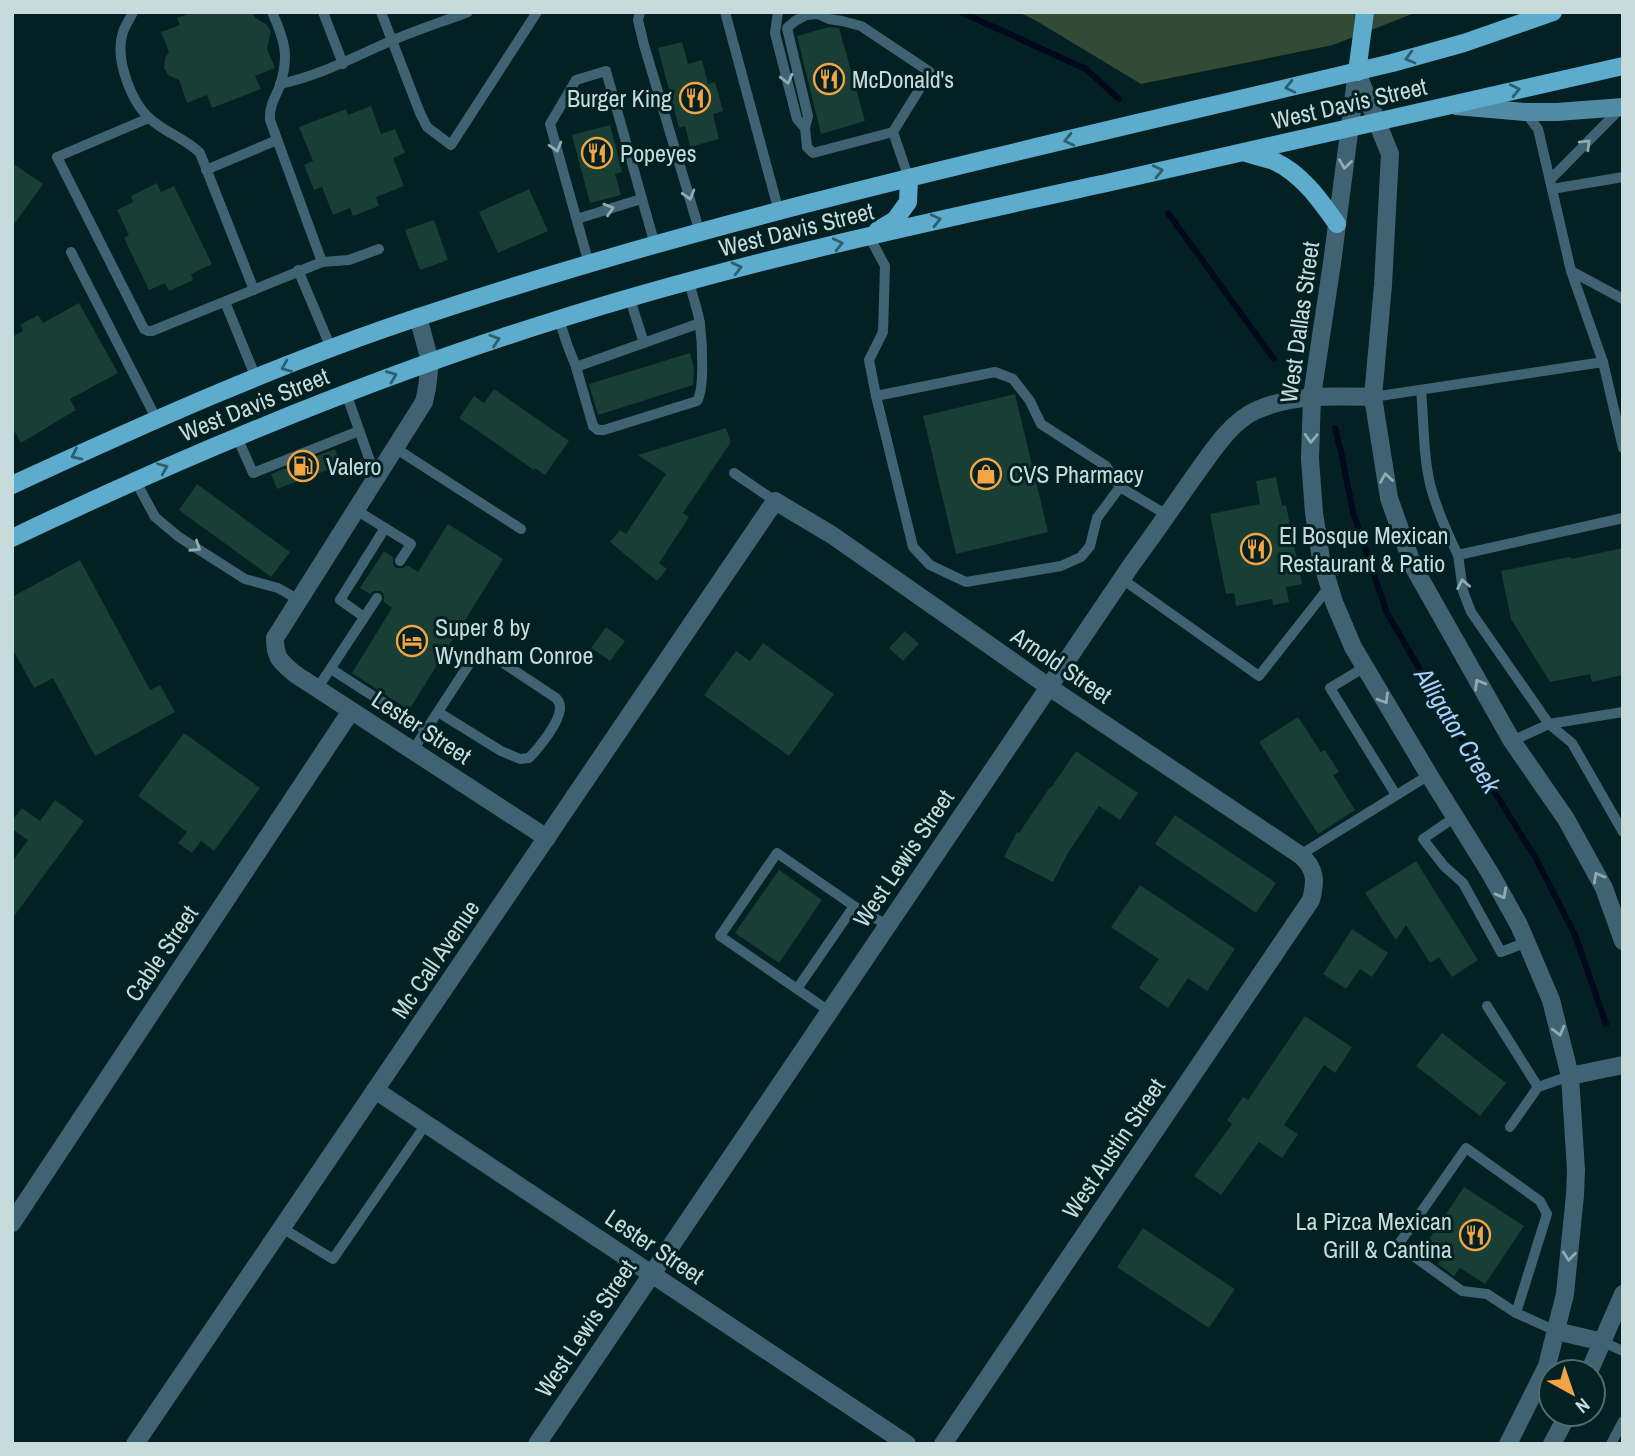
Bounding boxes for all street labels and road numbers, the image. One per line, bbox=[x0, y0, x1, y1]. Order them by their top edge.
street label: West Davis Street bbox=[1268, 69, 1430, 136]
street label: West Davis Street bbox=[715, 194, 877, 264]
street label: West Dallas Street bbox=[1272, 239, 1326, 405]
street label: West Davis Street bbox=[175, 359, 334, 448]
street label: Arnold Street bbox=[1005, 619, 1119, 711]
street label: Lester Street bbox=[366, 683, 478, 771]
street label: West Lewis Street bbox=[845, 783, 961, 933]
street label: Mc Call Avenue bbox=[384, 894, 486, 1024]
street label: Cable Street bbox=[117, 898, 205, 1007]
street label: West Austin Street bbox=[1054, 1071, 1172, 1224]
street label: Lester Street bbox=[599, 1201, 711, 1291]
street label: West Lewis Street bbox=[527, 1253, 643, 1403]

